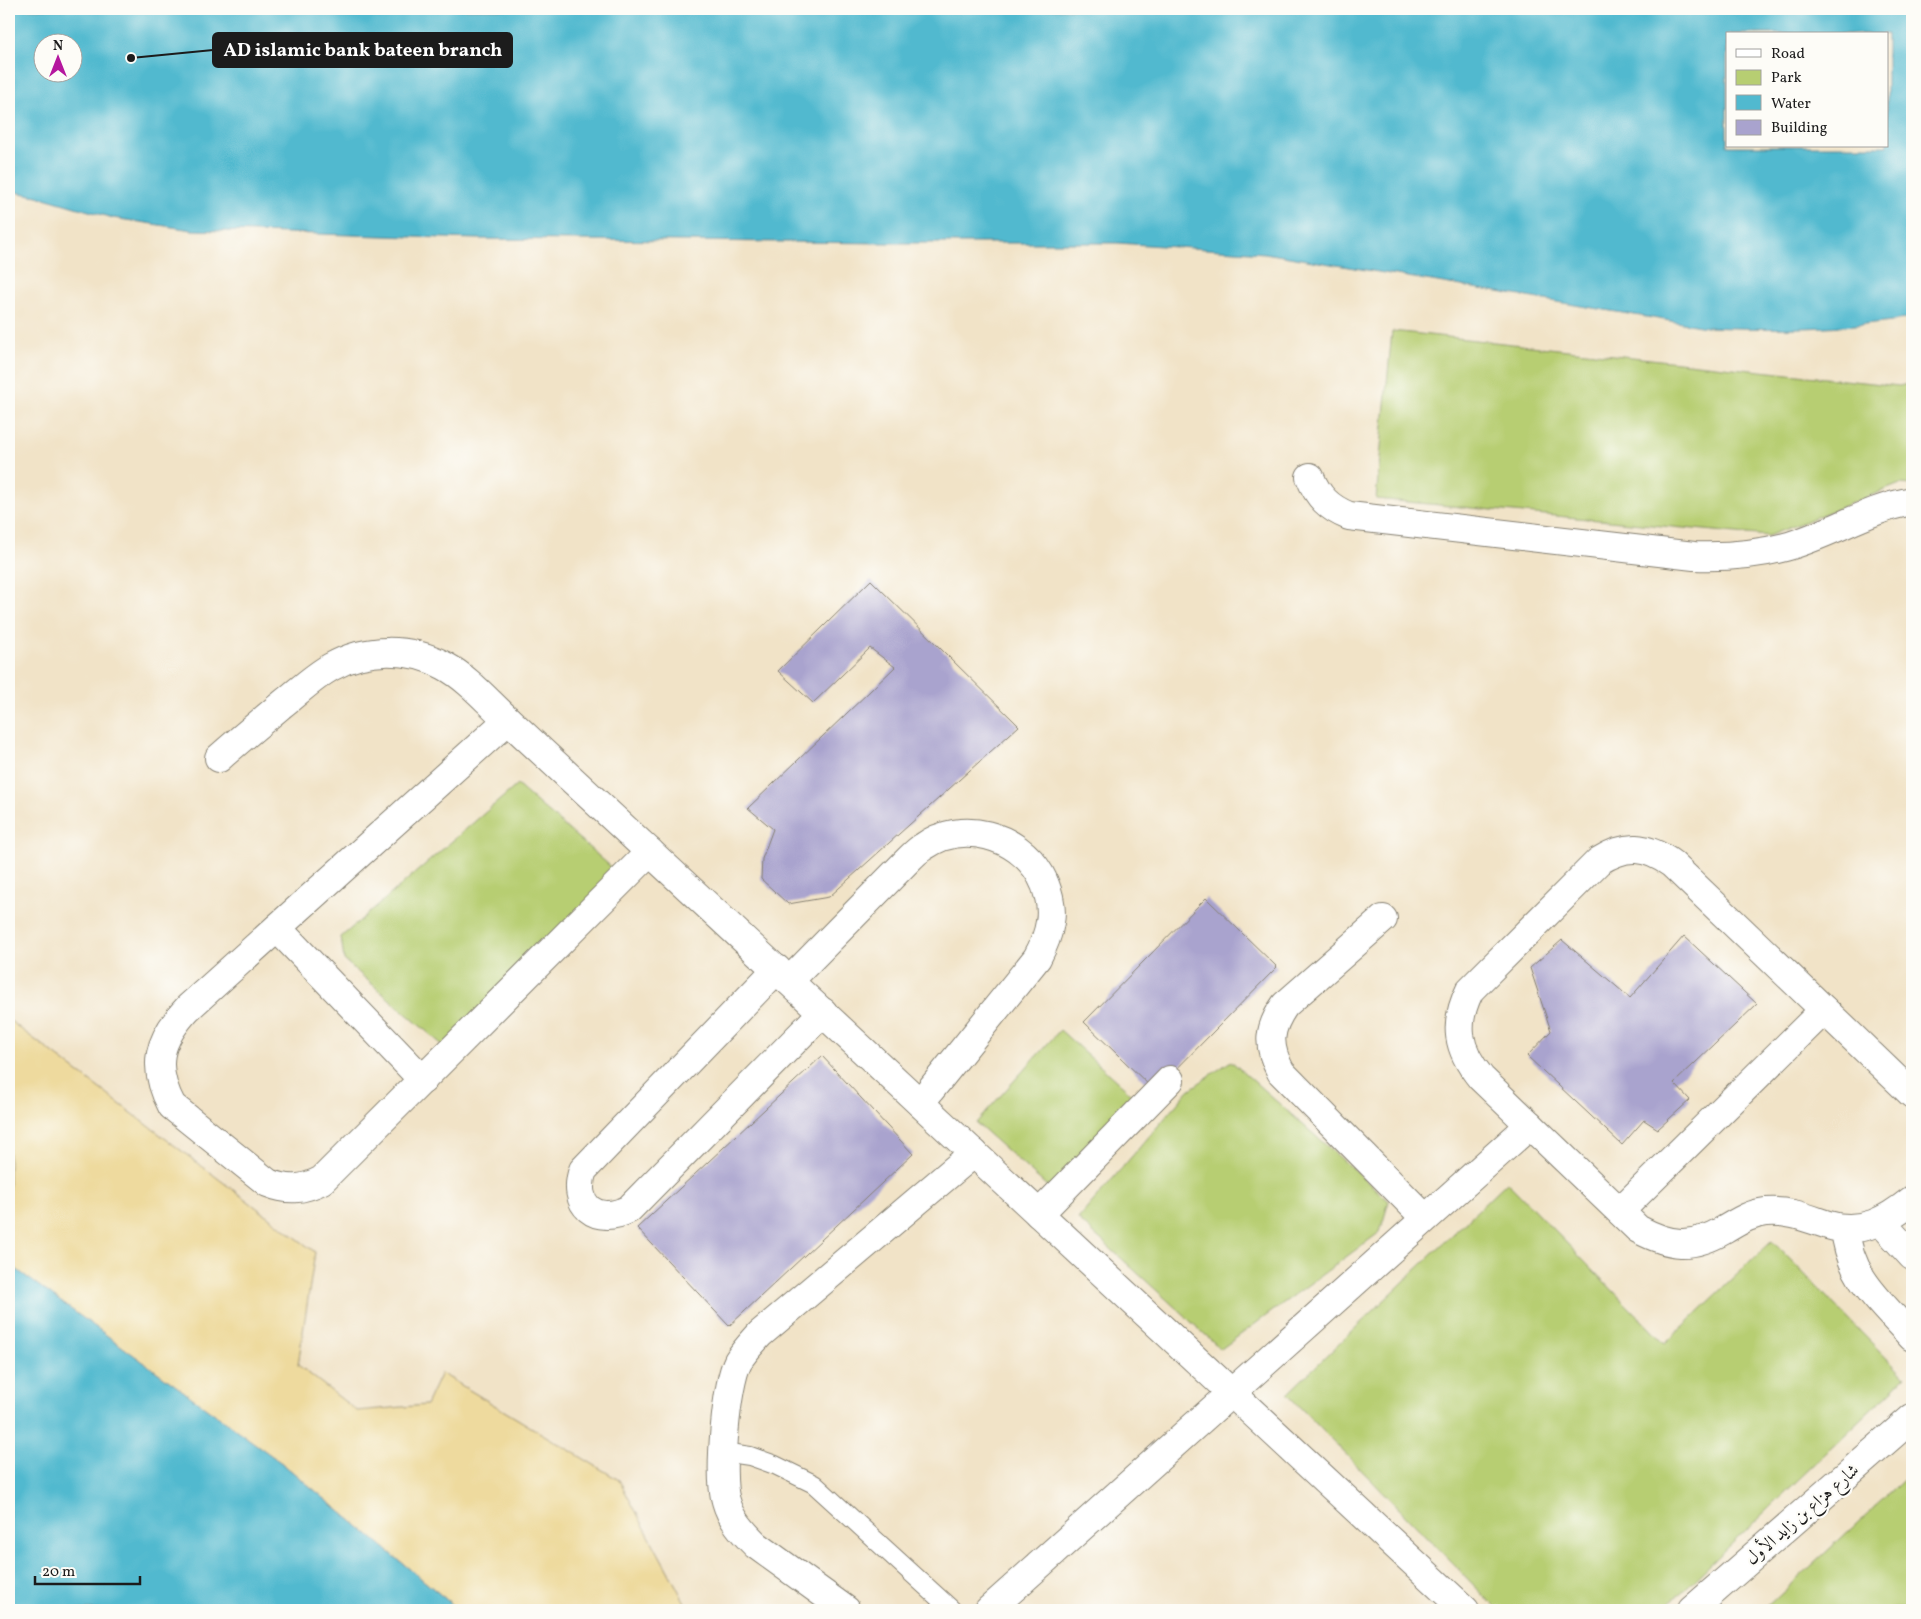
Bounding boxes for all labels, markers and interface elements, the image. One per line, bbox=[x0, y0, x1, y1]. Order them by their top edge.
north arrow bbox=[32, 32, 82, 82]
legend bbox=[1726, 32, 1888, 148]
callout: AD islamic bank bateen branch bbox=[213, 33, 512, 67]
text: N bbox=[53, 37, 63, 56]
text: AD islamic bank bateen branch bbox=[224, 38, 502, 64]
text: Road bbox=[1771, 44, 1805, 65]
text: Park bbox=[1771, 68, 1802, 89]
text: Water bbox=[1771, 94, 1811, 115]
text: Building bbox=[1771, 118, 1828, 139]
street label: شارع هزاع بن زايد الأول bbox=[1739, 1457, 1866, 1572]
scale bar bbox=[35, 1554, 140, 1586]
text: 20 m bbox=[42, 1562, 75, 1583]

